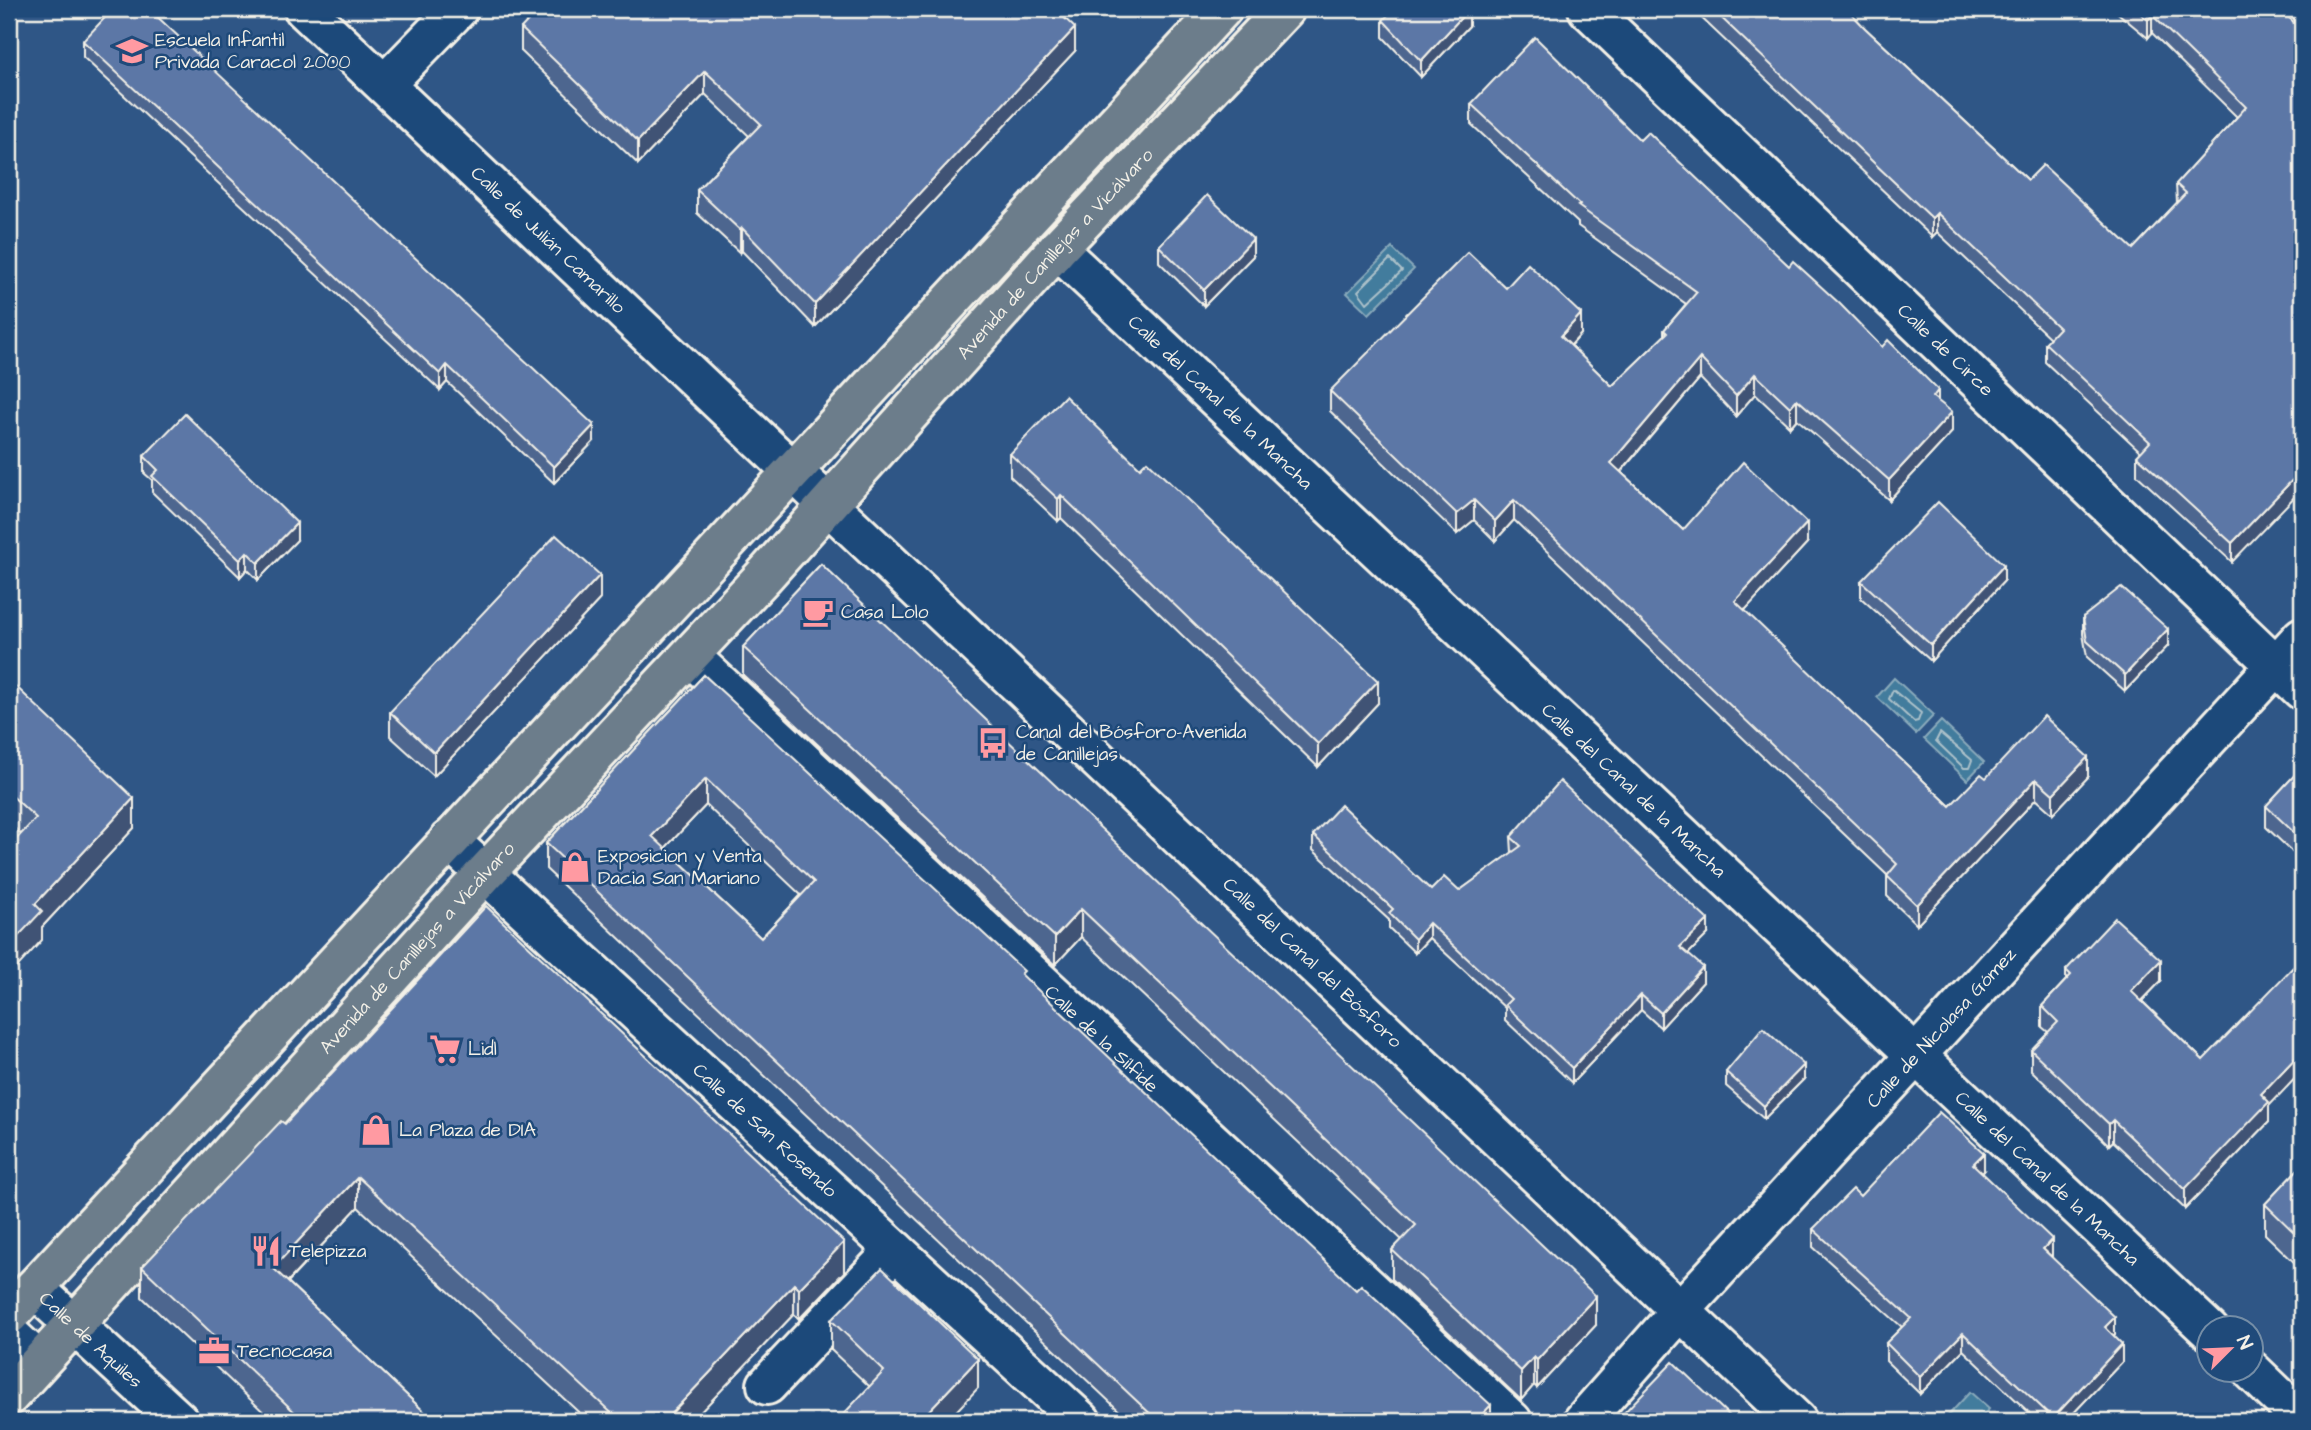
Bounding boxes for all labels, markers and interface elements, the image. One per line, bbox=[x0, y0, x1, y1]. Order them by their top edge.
place label: Escuela Infantil Privada Caracol 2000 bbox=[155, 27, 350, 76]
school or university icon: Escuela Infantil Privada Caracol 2000 bbox=[115, 34, 149, 68]
street label: Avenida de Canillejas a Vicálvaro bbox=[951, 142, 1160, 365]
street label: Calle de Julián Camarillo bbox=[464, 160, 632, 320]
street label: Calle de Circe bbox=[1891, 297, 2000, 402]
street label: Calle del Canal de la Mancha bbox=[1122, 309, 1319, 496]
cafe icon: Casa Lolo bbox=[801, 595, 835, 629]
place label: Casa Lolo bbox=[841, 599, 929, 626]
street label: Calle del Canal de la Mancha bbox=[1535, 697, 1732, 884]
place label: Canal del Bósforo-Avenida de Canillejas bbox=[1016, 719, 1247, 768]
bus stop icon: Canal del Bósforo-Avenida de Canillejas bbox=[976, 726, 1010, 760]
street label: Avenida de Canillejas a Vicálvaro bbox=[313, 836, 521, 1060]
place label: Exposicion y Venta Dacia San Mariano bbox=[598, 843, 762, 892]
shop icon: Exposicion y Venta Dacia San Mariano bbox=[558, 850, 592, 884]
street label: Calle del Canal del Bósforo bbox=[1217, 871, 1408, 1055]
street label: Calle de Nicolasa Gómez bbox=[1860, 941, 2023, 1114]
street label: Calle de la Sílfide bbox=[1038, 979, 1164, 1099]
supermarket icon: Lidl bbox=[428, 1032, 462, 1066]
place label: Lidl bbox=[468, 1036, 497, 1063]
street label: Calle de San Rosendo bbox=[687, 1057, 843, 1204]
street label: Calle del Canal de la Mancha bbox=[1949, 1085, 2146, 1272]
shop icon: La Plaza de DIA bbox=[359, 1113, 393, 1147]
place label: La Plaza de DIA bbox=[399, 1117, 536, 1144]
restaurant icon: Telepizza bbox=[249, 1234, 283, 1268]
place label: Telepizza bbox=[289, 1238, 367, 1265]
street label: Calle de Aquiles bbox=[33, 1285, 148, 1395]
north arrow bbox=[2196, 1314, 2266, 1384]
text: N bbox=[2229, 1332, 2259, 1354]
office icon: Tecnocasa bbox=[197, 1334, 231, 1368]
place label: Tecnocasa bbox=[237, 1338, 333, 1365]

